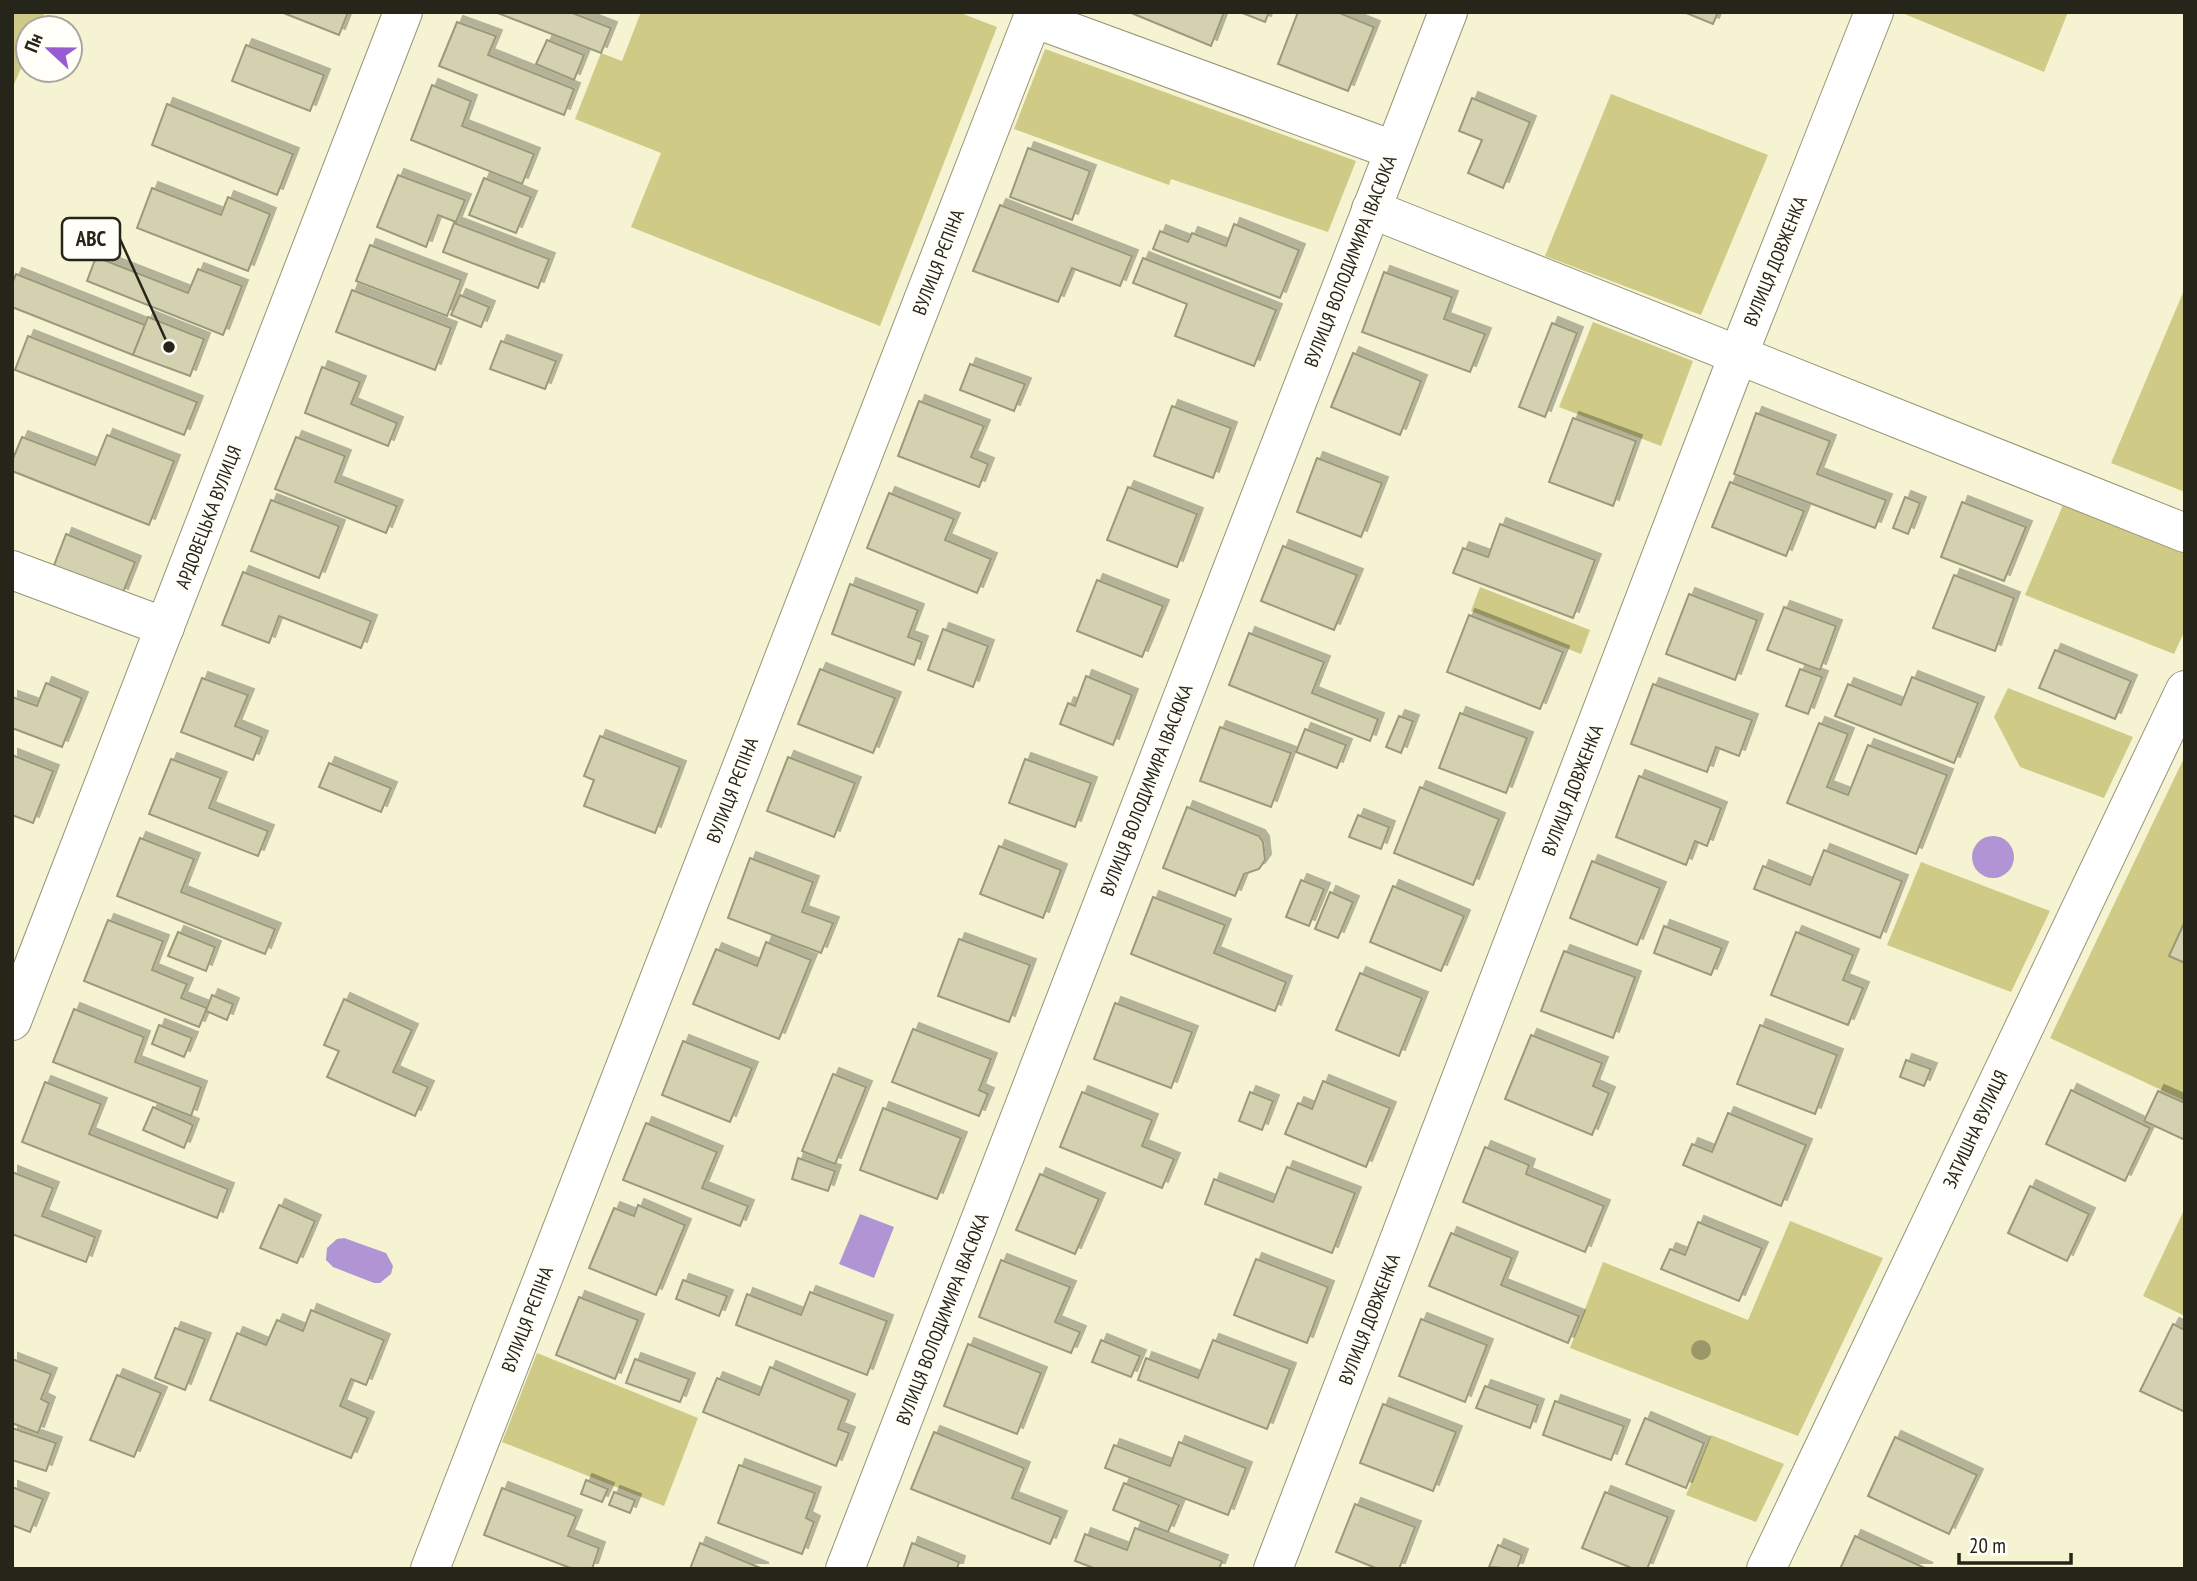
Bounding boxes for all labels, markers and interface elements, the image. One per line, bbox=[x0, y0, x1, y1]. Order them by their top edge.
north arrow bbox=[14, 14, 84, 84]
text: Пн bbox=[19, 30, 48, 56]
street label: ВУЛИЦЯ ВОЛОДИМИРА ІВАСЮКА bbox=[1298, 152, 1402, 370]
street label: ВУЛИЦЯ ДОВЖЕНКА bbox=[1738, 192, 1812, 330]
street label: ВУЛИЦЯ РЄПІНА bbox=[907, 206, 969, 318]
callout: ABC bbox=[62, 218, 120, 260]
text: ABC bbox=[75, 225, 107, 252]
street label: АРДОВЕЦЬКА ВУЛИЦЯ bbox=[170, 442, 246, 592]
street label: ВУЛИЦЯ ВОЛОДИМИРА ІВАСЮКА bbox=[1094, 681, 1198, 899]
street label: ВУЛИЦЯ ДОВЖЕНКА bbox=[1536, 721, 1608, 859]
street label: ВУЛИЦЯ РЄПІНА bbox=[701, 734, 763, 846]
street label: ЗАТИШНА ВУЛИЦЯ bbox=[1937, 1066, 2013, 1192]
street label: ВУЛИЦЯ ВОЛОДИМИРА ІВАСЮКА bbox=[890, 1210, 994, 1428]
street label: ВУЛИЦЯ ДОВЖЕНКА bbox=[1333, 1250, 1405, 1388]
street label: ВУЛИЦЯ РЄПІНА bbox=[496, 1263, 558, 1375]
scale bar bbox=[1959, 1522, 2071, 1566]
text: 20 m bbox=[1969, 1532, 2006, 1559]

